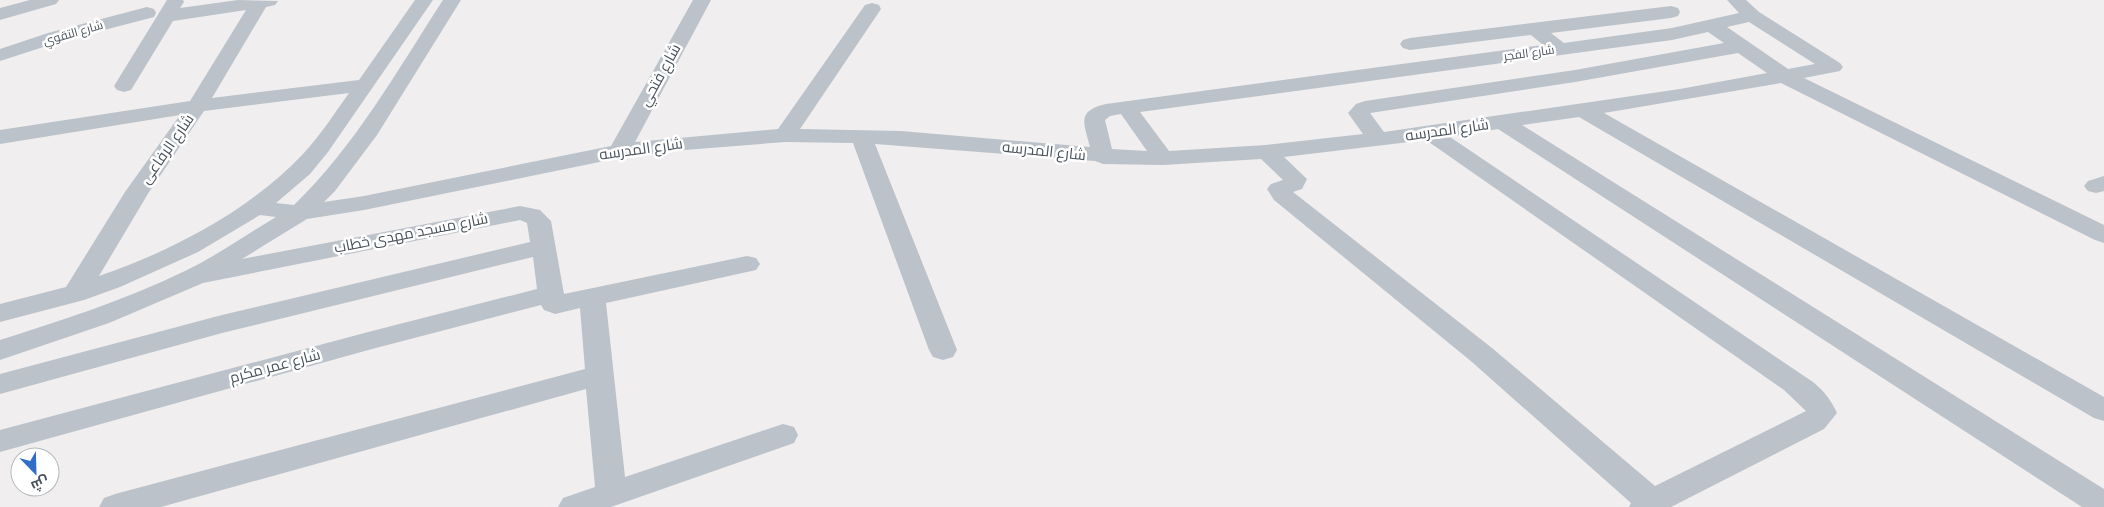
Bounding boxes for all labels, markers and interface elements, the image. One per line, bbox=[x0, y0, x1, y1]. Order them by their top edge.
street label: شارع التقوي bbox=[41, 18, 105, 51]
street label: شارع فتحي bbox=[636, 41, 687, 111]
street label: شارع الفجر bbox=[1502, 42, 1556, 65]
street label: شارع الرفاعى bbox=[136, 111, 199, 188]
street label: شارع المدرسه bbox=[1404, 115, 1490, 147]
street label: شارع المدرسه bbox=[598, 134, 684, 166]
street label: شارع المدرسه bbox=[1001, 138, 1087, 166]
street label: شارع مسجد مهدى خطاب bbox=[333, 209, 490, 259]
street label: شارع عمر مكرم bbox=[228, 345, 323, 389]
north arrow bbox=[10, 447, 60, 497]
text: ش bbox=[28, 472, 51, 495]

